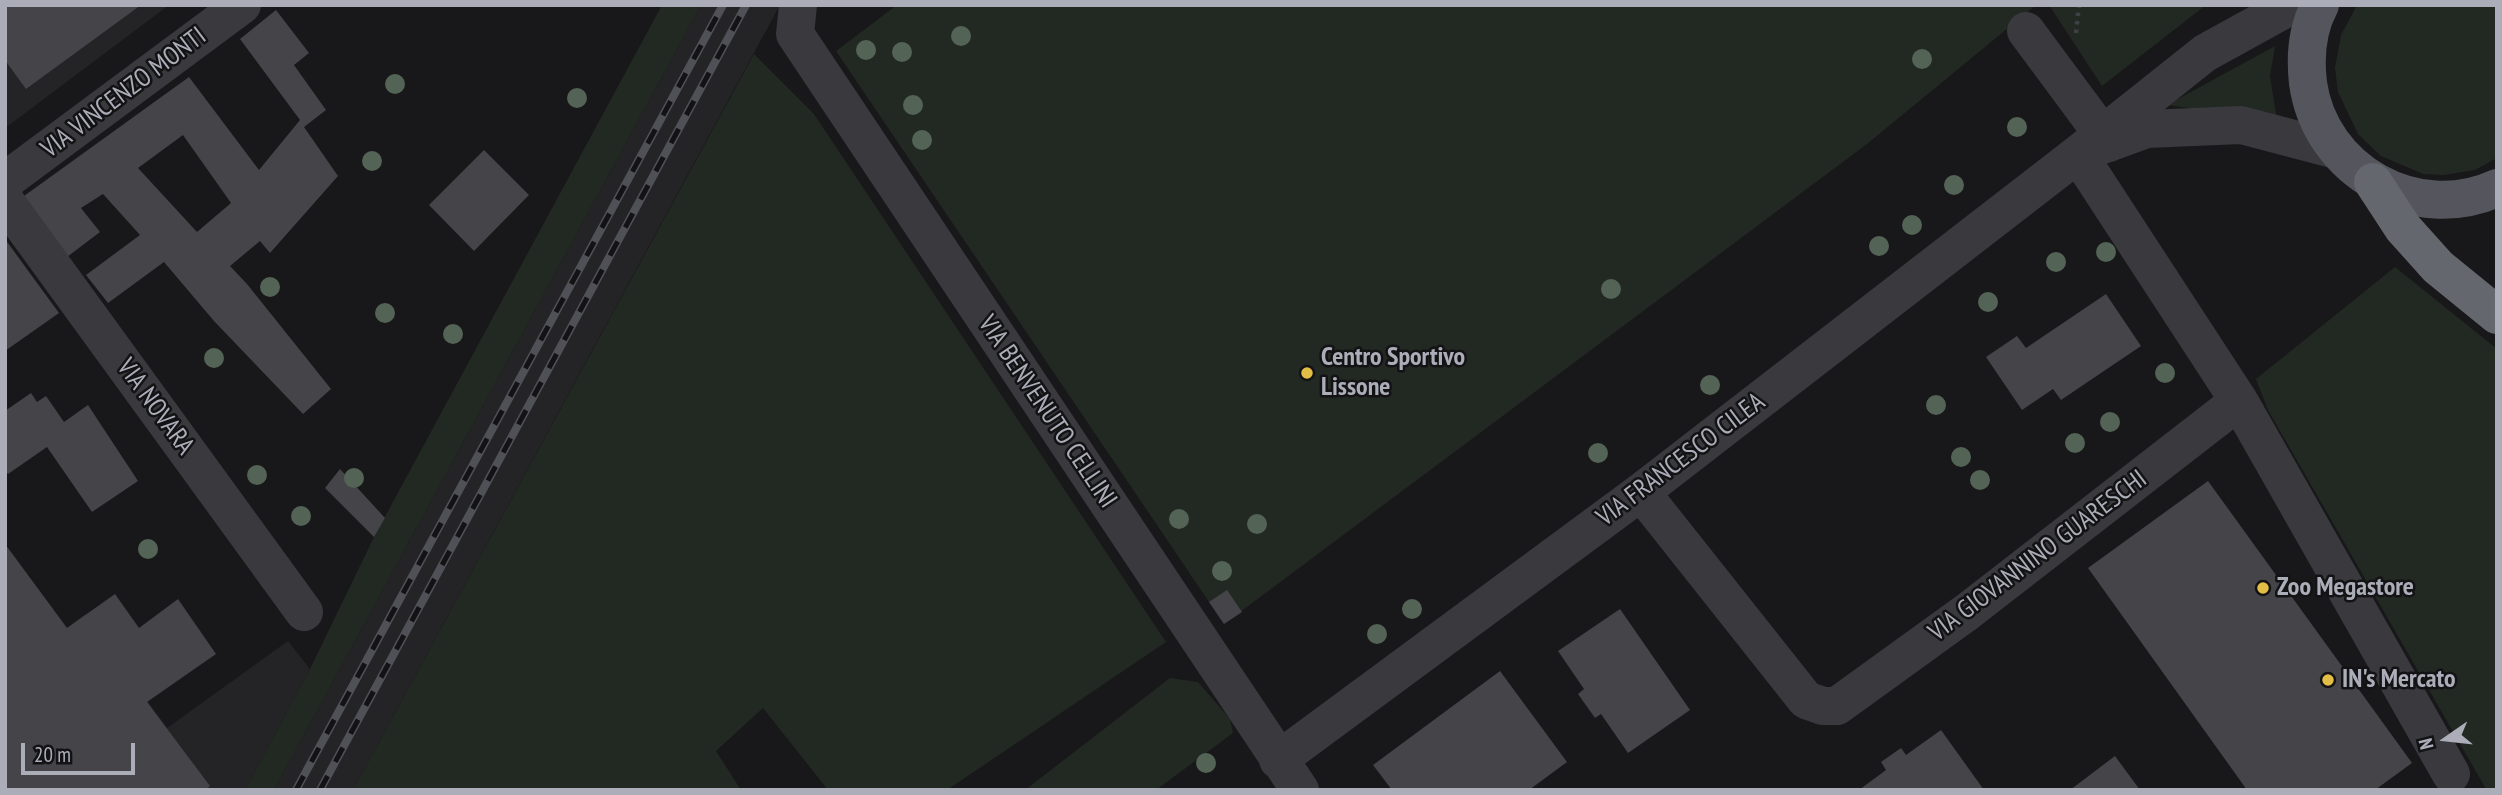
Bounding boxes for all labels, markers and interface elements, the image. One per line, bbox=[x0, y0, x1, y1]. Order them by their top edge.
street label: VIA VINCENZO MONTI bbox=[35, 21, 213, 165]
street label: VIA BENVENUTO CELLINI bbox=[971, 310, 1123, 514]
place label: Centro Sportivo Lissone bbox=[1321, 342, 1465, 404]
street label: VIA NOVARA bbox=[110, 353, 200, 461]
marker: Centro Sportivo Lissone bbox=[1299, 365, 1315, 381]
street label: VIA FRANCESCO CILEA bbox=[1591, 387, 1771, 533]
street label: VIA GIOVANNINO GUARESCHI bbox=[1923, 464, 2153, 648]
place label: Zoo Megastore bbox=[2277, 572, 2414, 604]
marker: Zoo Megastore bbox=[2255, 580, 2271, 596]
place label: IN's Mercato bbox=[2342, 664, 2456, 696]
marker: IN's Mercato bbox=[2320, 672, 2336, 688]
north arrow bbox=[2411, 704, 2481, 774]
scale bar bbox=[24, 728, 138, 772]
text: N bbox=[2413, 736, 2439, 752]
text: 20 m bbox=[34, 741, 71, 768]

